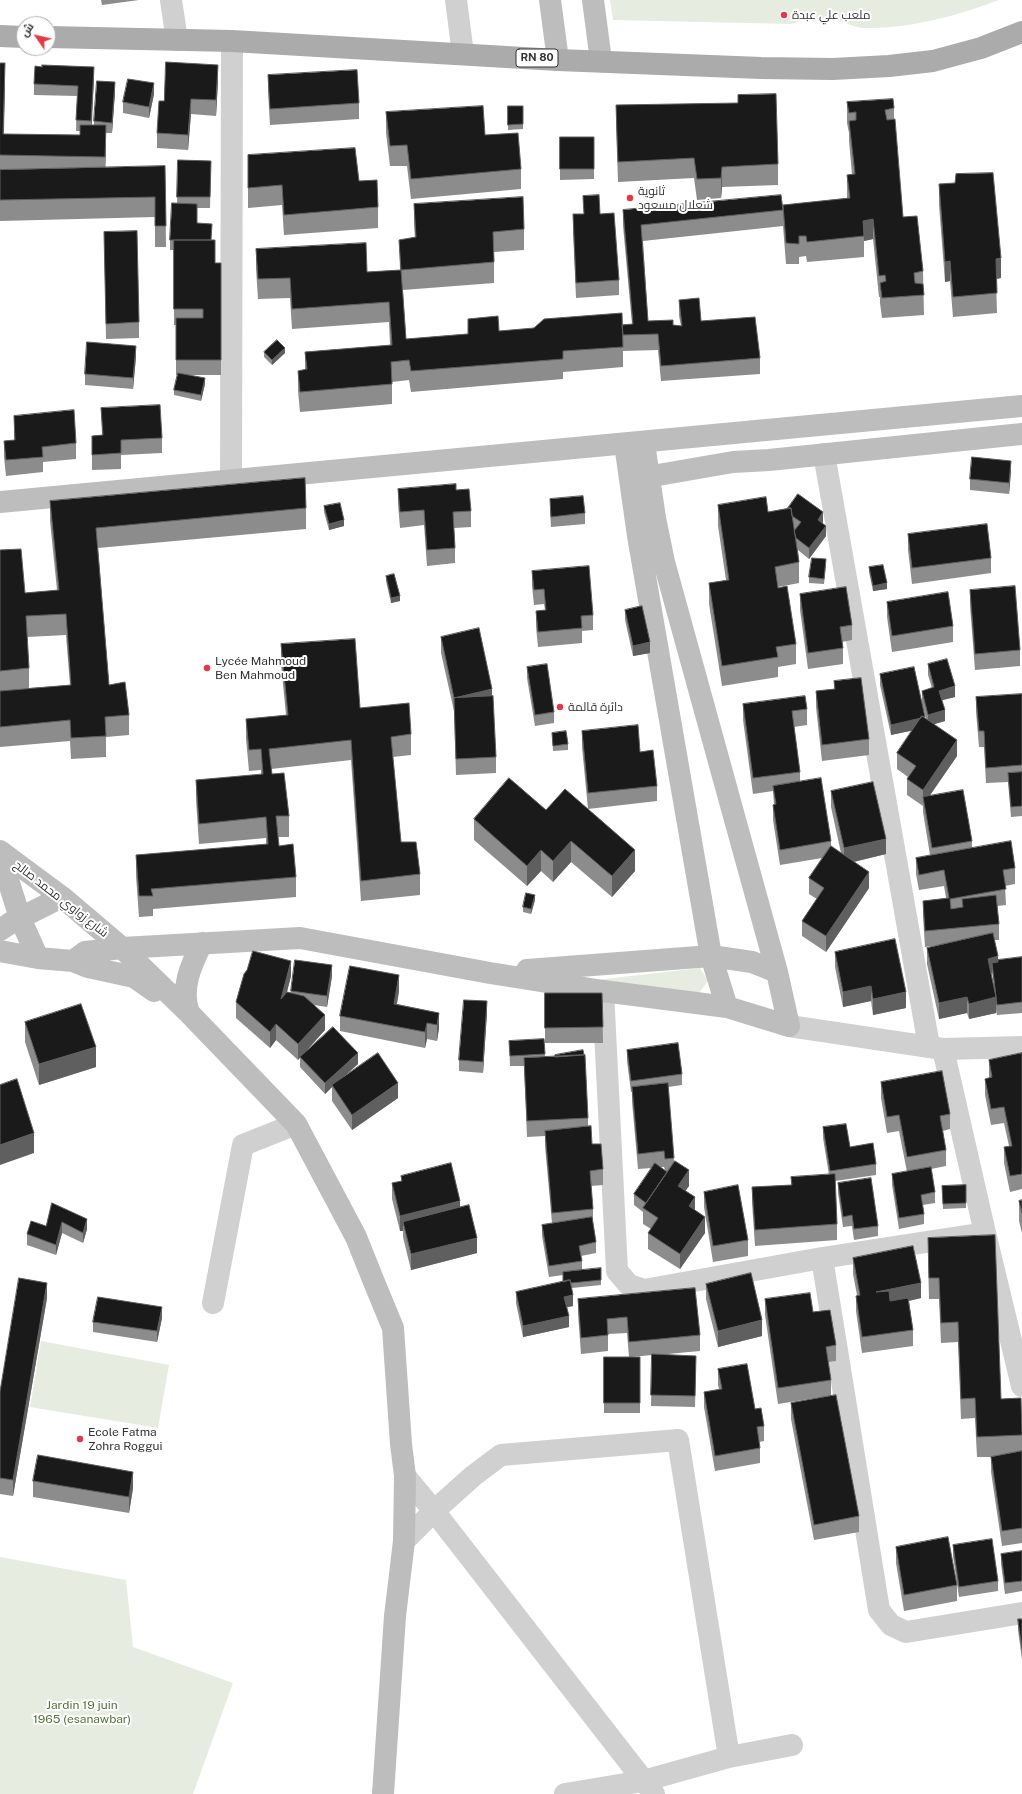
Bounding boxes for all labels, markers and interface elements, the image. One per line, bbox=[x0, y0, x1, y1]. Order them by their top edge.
place label: ملعب علي عبدة bbox=[792, 8, 870, 22]
marker: ملعب علي عبدة bbox=[779, 10, 789, 20]
north arrow bbox=[16, 16, 56, 56]
text: ش bbox=[18, 21, 36, 39]
road number: RN 80 bbox=[516, 49, 558, 67]
place label: ثانوية شعلال مسعود bbox=[638, 184, 713, 212]
marker: ثانوية شعلال مسعود bbox=[625, 193, 635, 203]
place label: Lycée Mahmoud Ben Mahmoud bbox=[215, 654, 306, 682]
marker: Lycée Mahmoud Ben Mahmoud bbox=[202, 663, 212, 673]
place label: دائرة قالمة bbox=[568, 700, 623, 714]
marker: دائرة قالمة bbox=[555, 702, 565, 712]
street label: شارع زواوي محمد صالح bbox=[11, 858, 111, 940]
place label: Ecole Fatma Zohra Roggui bbox=[88, 1425, 162, 1453]
marker: Ecole Fatma Zohra Roggui bbox=[75, 1434, 85, 1444]
park label: Jardin 19 juin 1965 (esanawbar) bbox=[33, 1698, 131, 1726]

